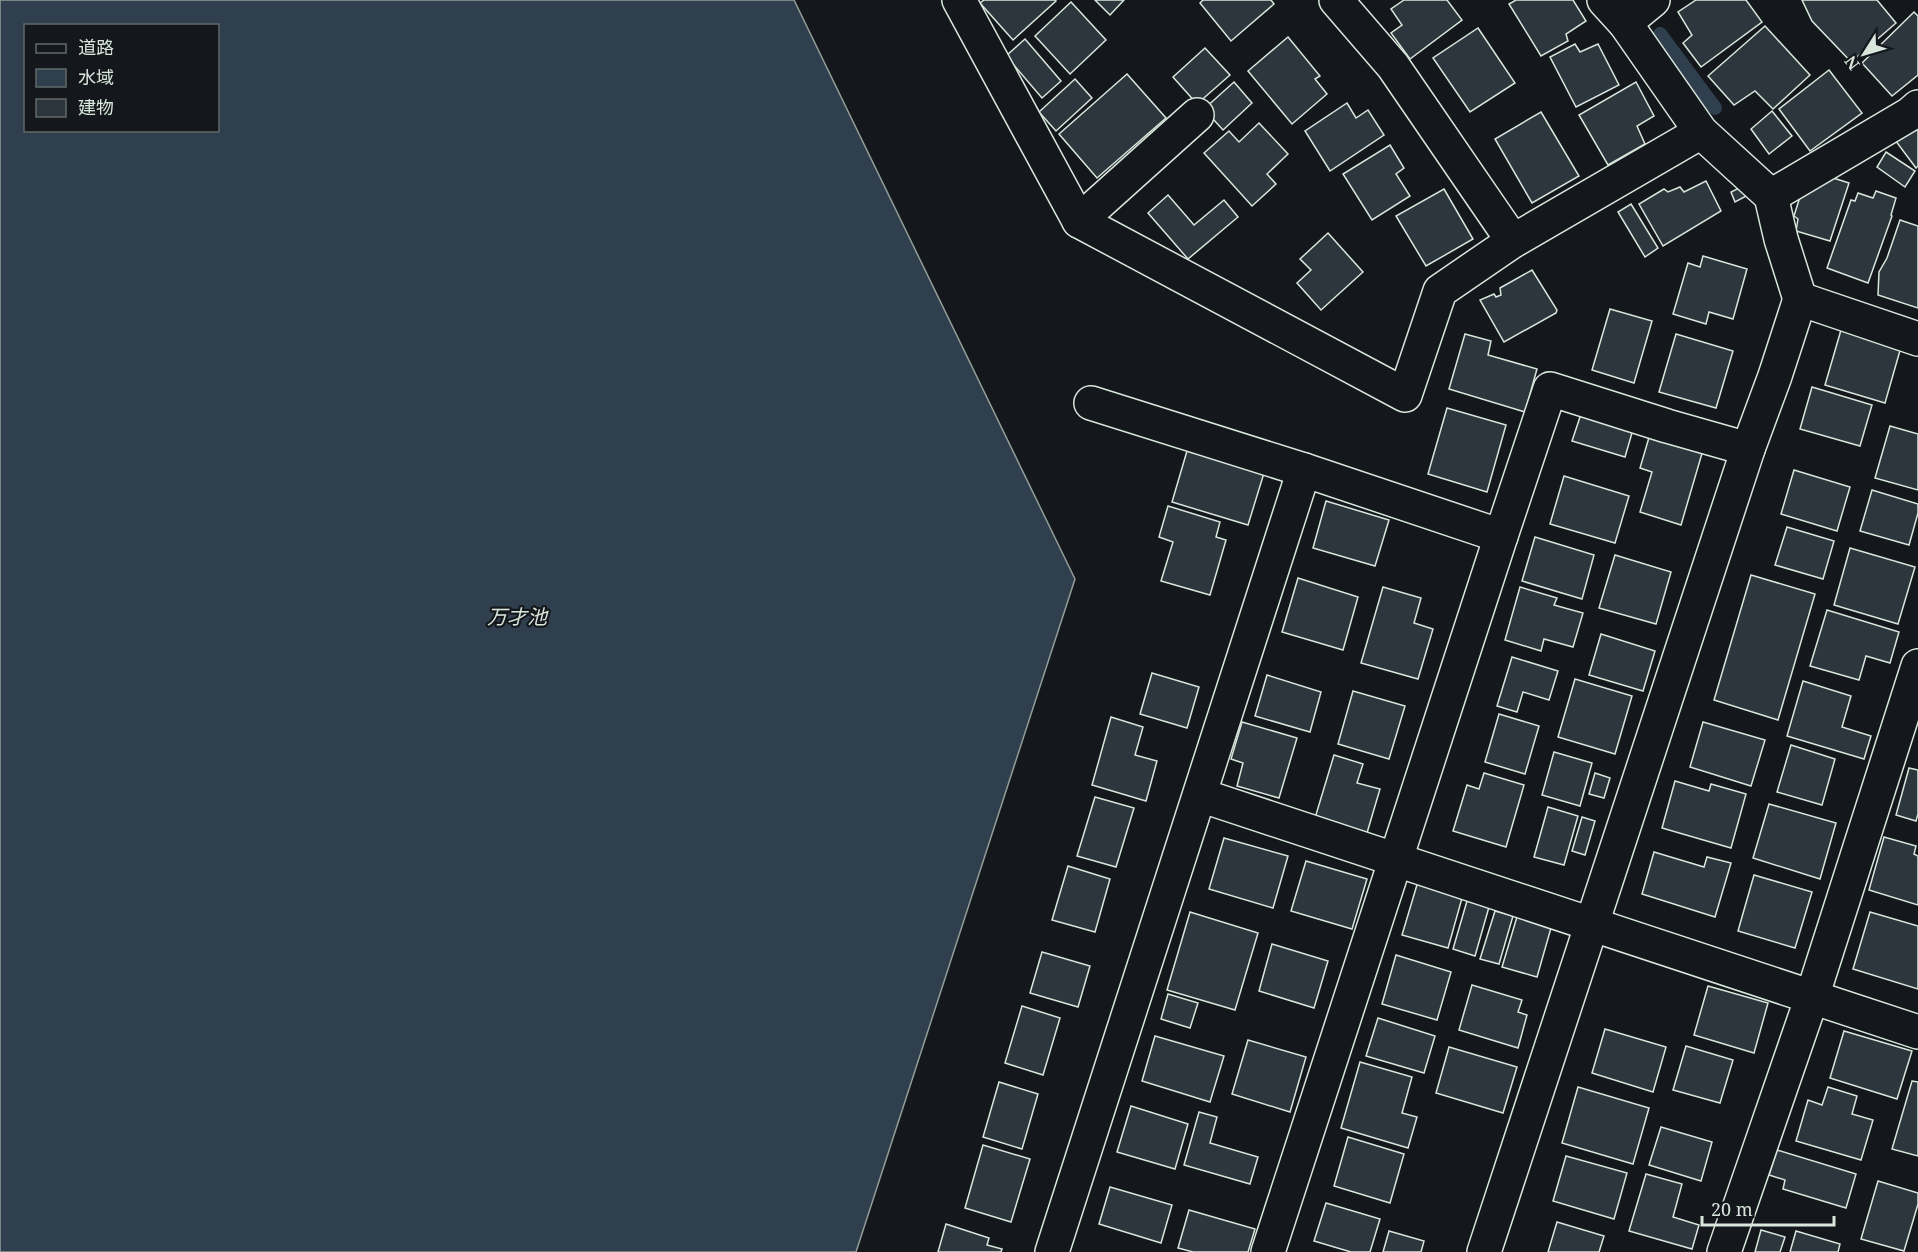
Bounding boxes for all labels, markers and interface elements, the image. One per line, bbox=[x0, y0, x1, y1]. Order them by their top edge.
legend bbox=[24, 24, 219, 132]
north arrow bbox=[1834, 24, 1894, 84]
text: 道路 bbox=[78, 35, 114, 59]
text: N bbox=[1839, 51, 1865, 75]
text: 水域 bbox=[78, 65, 114, 89]
text: 建物 bbox=[78, 95, 114, 119]
water label: 万才池 bbox=[487, 603, 549, 630]
scale bar bbox=[1702, 1189, 1834, 1227]
text: 20 m bbox=[1711, 1197, 1753, 1221]

